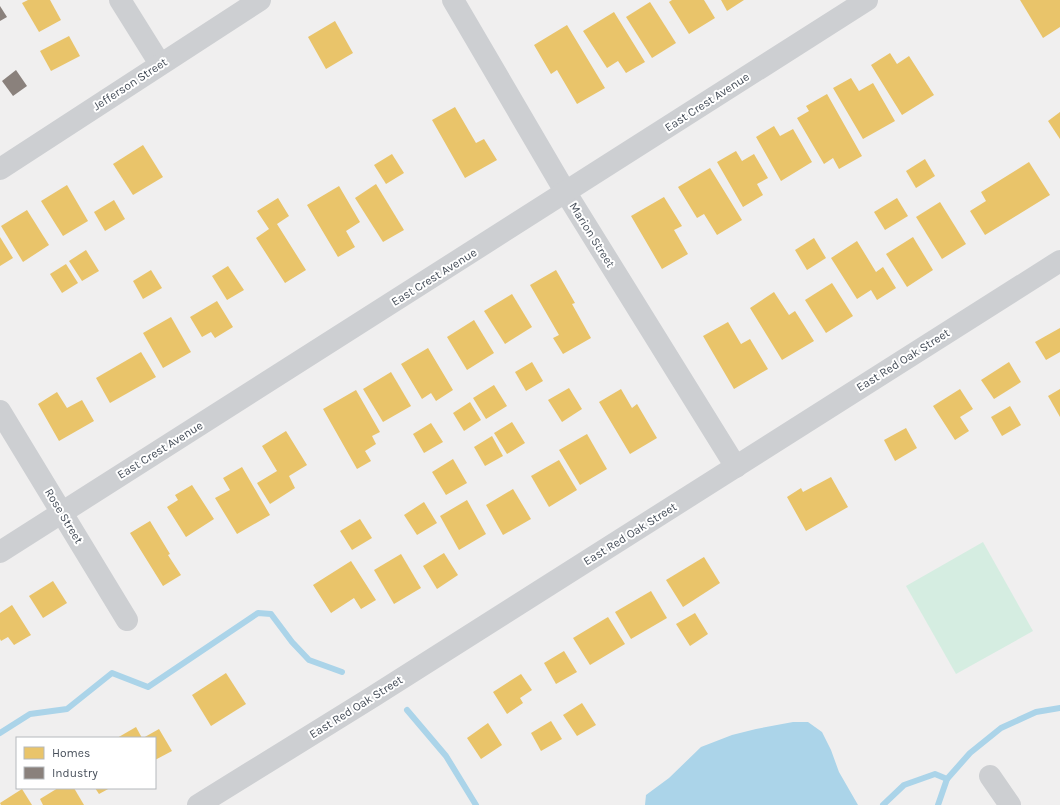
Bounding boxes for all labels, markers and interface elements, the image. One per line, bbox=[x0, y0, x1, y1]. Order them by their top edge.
street label: Jefferson Street bbox=[90, 55, 170, 113]
street label: East Crest Avenue bbox=[662, 69, 752, 135]
street label: Marion Street bbox=[566, 200, 618, 271]
street label: East Crest Avenue bbox=[389, 245, 479, 309]
street label: East Red Oak Street bbox=[854, 325, 953, 394]
street label: East Crest Avenue bbox=[115, 418, 205, 482]
street label: Rose Street bbox=[42, 486, 86, 547]
street label: East Red Oak Street bbox=[581, 499, 680, 568]
street label: East Red Oak Street bbox=[307, 672, 406, 741]
legend bbox=[16, 737, 156, 789]
text: Homes bbox=[52, 746, 90, 760]
text: Industry bbox=[52, 766, 98, 780]

